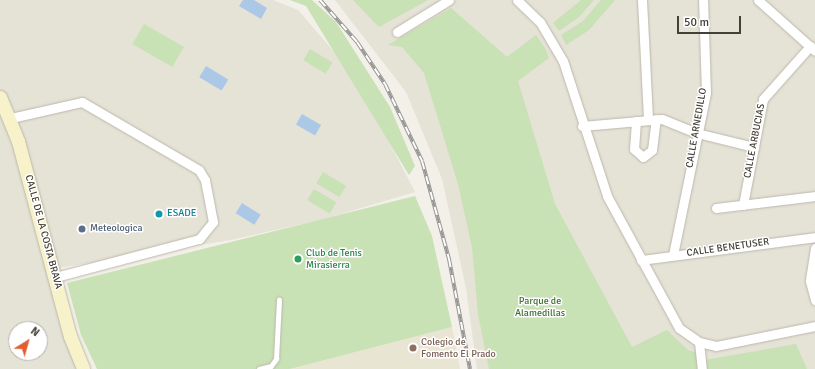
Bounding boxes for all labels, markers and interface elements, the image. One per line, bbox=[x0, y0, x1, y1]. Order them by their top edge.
scale bar bbox=[679, 8, 743, 34]
text: 50 m bbox=[684, 15, 709, 30]
street label: CALLE ARNEDILLO bbox=[684, 87, 710, 169]
street label: CALLE ARBUCIAS bbox=[742, 103, 768, 179]
street label: CALLE DE LA COSTA BRAVA bbox=[22, 174, 64, 290]
place label: ESADE bbox=[167, 208, 196, 220]
marker: ESADE bbox=[154, 209, 164, 219]
place label: Meteologica bbox=[90, 223, 142, 235]
marker: Meteologica bbox=[77, 224, 87, 234]
street label: CALLE BENETUSER bbox=[686, 236, 770, 260]
place label: Club de Tenis Mirasierra bbox=[306, 247, 362, 270]
marker: Club de Tenis Mirasierra bbox=[293, 254, 303, 264]
park label: Parque de Alamedillas bbox=[515, 295, 565, 318]
north arrow bbox=[8, 321, 48, 361]
text: N bbox=[28, 324, 42, 339]
place label: Colegio de Fomento El Prado bbox=[421, 336, 496, 360]
marker: Colegio de Fomento El Prado bbox=[408, 343, 418, 353]

